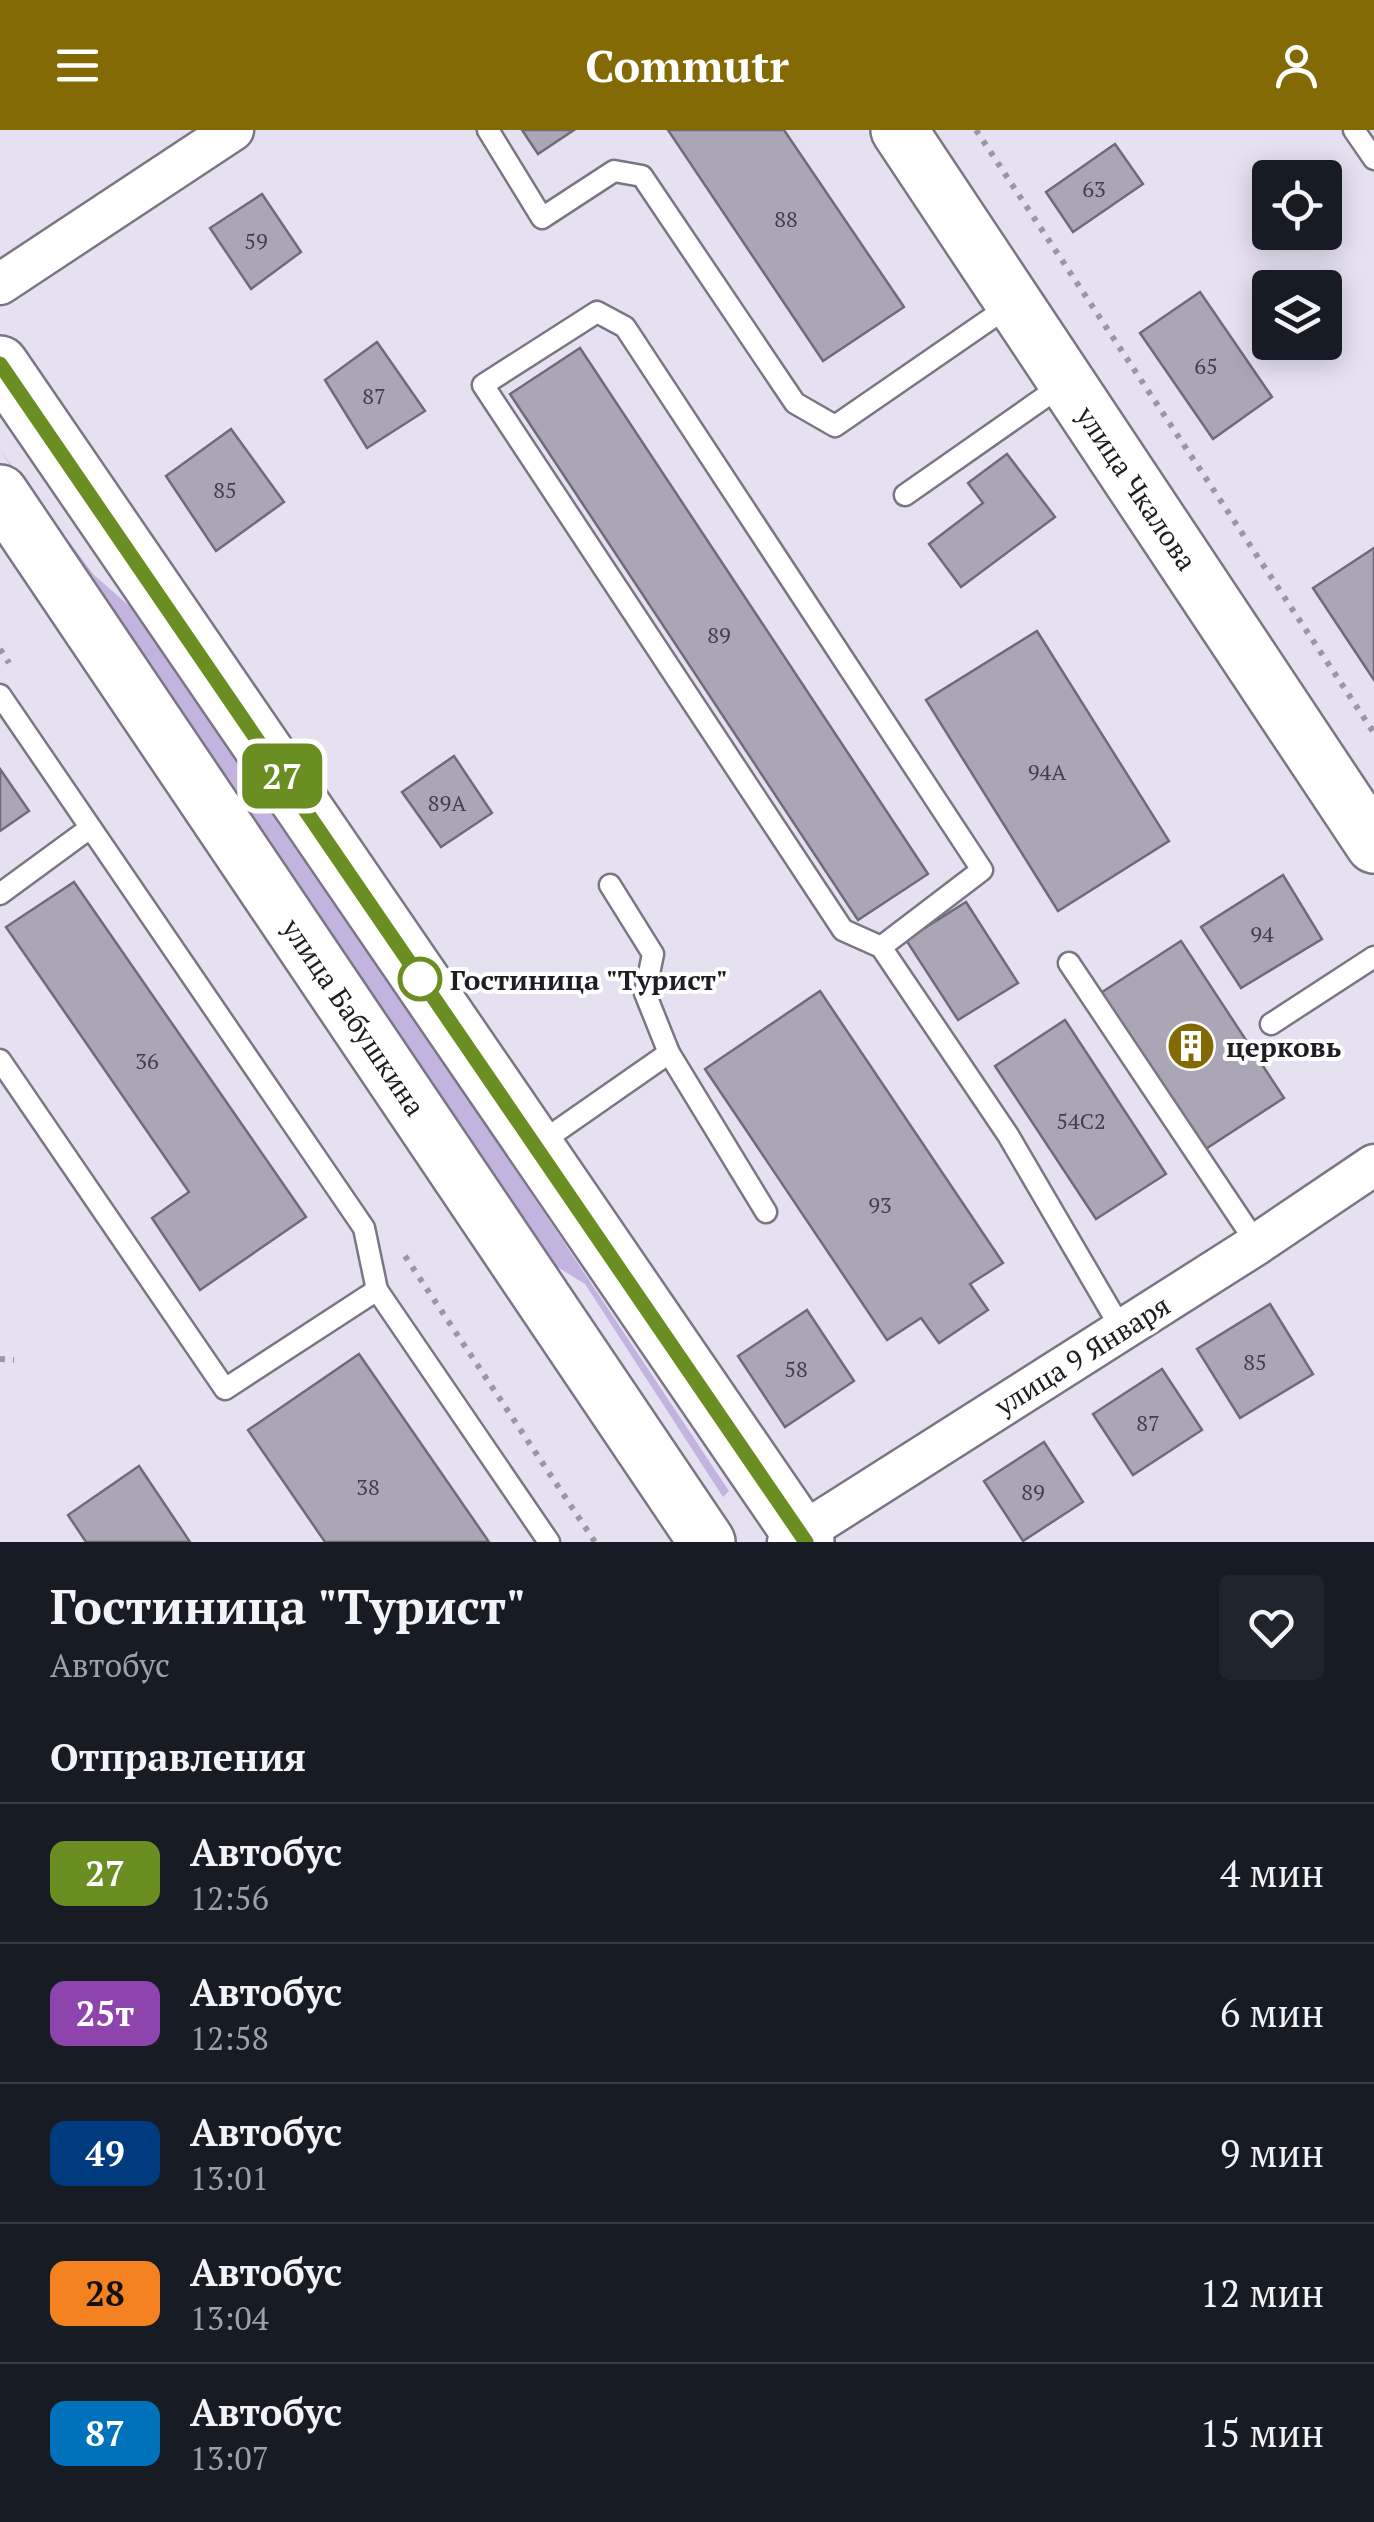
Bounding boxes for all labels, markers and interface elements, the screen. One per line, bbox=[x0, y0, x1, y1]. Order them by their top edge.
text: Commutr bbox=[585, 35, 789, 95]
icon: menu bbox=[50, 38, 105, 93]
icon: person bbox=[1269, 38, 1324, 93]
map controls bbox=[1252, 160, 1342, 360]
button: locate bbox=[1252, 160, 1342, 250]
house number: 63 bbox=[1082, 174, 1106, 203]
house number: 88 bbox=[774, 204, 798, 233]
house number: 59 bbox=[244, 226, 268, 255]
button: layers bbox=[1252, 270, 1342, 360]
house number: 65 bbox=[1194, 351, 1218, 380]
house number: 87 bbox=[362, 381, 386, 410]
street label: улица Чкалова bbox=[1068, 398, 1206, 577]
house number: 85 bbox=[213, 475, 237, 504]
house number: 89 bbox=[707, 620, 731, 649]
line badge: 27 bbox=[237, 744, 327, 808]
text: 27 bbox=[262, 753, 302, 799]
house number: 94А bbox=[1028, 757, 1067, 786]
house number: 89А bbox=[428, 788, 467, 817]
street label: улица Бабушкина bbox=[274, 910, 434, 1123]
house number: 94 bbox=[1250, 919, 1274, 948]
marker: Гостиница "Турист" bbox=[399, 958, 441, 1000]
place label: Гостиница "Турист" bbox=[450, 961, 728, 998]
building icon: церковь bbox=[1165, 1020, 1217, 1072]
place label: церковь bbox=[1226, 1028, 1341, 1065]
house number: 36 bbox=[135, 1046, 159, 1075]
house number: 54С2 bbox=[1056, 1106, 1106, 1135]
house number: 93 bbox=[868, 1190, 892, 1219]
street label: улица 9 Января bbox=[987, 1286, 1177, 1424]
house number: 85 bbox=[1243, 1347, 1267, 1376]
house number: 58 bbox=[784, 1354, 808, 1383]
house number: 87 bbox=[1136, 1408, 1160, 1437]
house number: 38 bbox=[356, 1472, 380, 1501]
house number: 89 bbox=[1021, 1477, 1045, 1506]
text: Гостиница "Турист" bbox=[50, 1574, 526, 1638]
button: heart bbox=[1219, 1575, 1324, 1680]
text: Автобус bbox=[50, 1644, 170, 1686]
text: Отправления bbox=[50, 1732, 306, 1782]
text: Автобус bbox=[190, 1827, 342, 1877]
text: 4 мин bbox=[1220, 1848, 1324, 1898]
text: 27 bbox=[85, 1850, 125, 1896]
text: 12:56 bbox=[190, 1877, 269, 1919]
text: Автобус bbox=[190, 1967, 342, 2017]
text: 6 мин bbox=[1220, 1988, 1324, 2038]
text: 25т bbox=[76, 1990, 134, 2036]
text: 12:58 bbox=[190, 2017, 269, 2059]
text: Автобус bbox=[190, 2107, 342, 2157]
text: 9 мин bbox=[1220, 2128, 1324, 2178]
text: 49 bbox=[85, 2130, 125, 2176]
text: 13:01 bbox=[190, 2157, 269, 2199]
text: Автобус bbox=[190, 2247, 342, 2297]
text: 12 мин bbox=[1200, 2268, 1324, 2318]
text: 28 bbox=[85, 2270, 125, 2316]
text: 13:04 bbox=[190, 2297, 269, 2339]
text: Автобус bbox=[190, 2387, 342, 2437]
text: 15 мин bbox=[1200, 2408, 1324, 2458]
text: 87 bbox=[85, 2410, 125, 2456]
text: 13:07 bbox=[190, 2437, 269, 2479]

